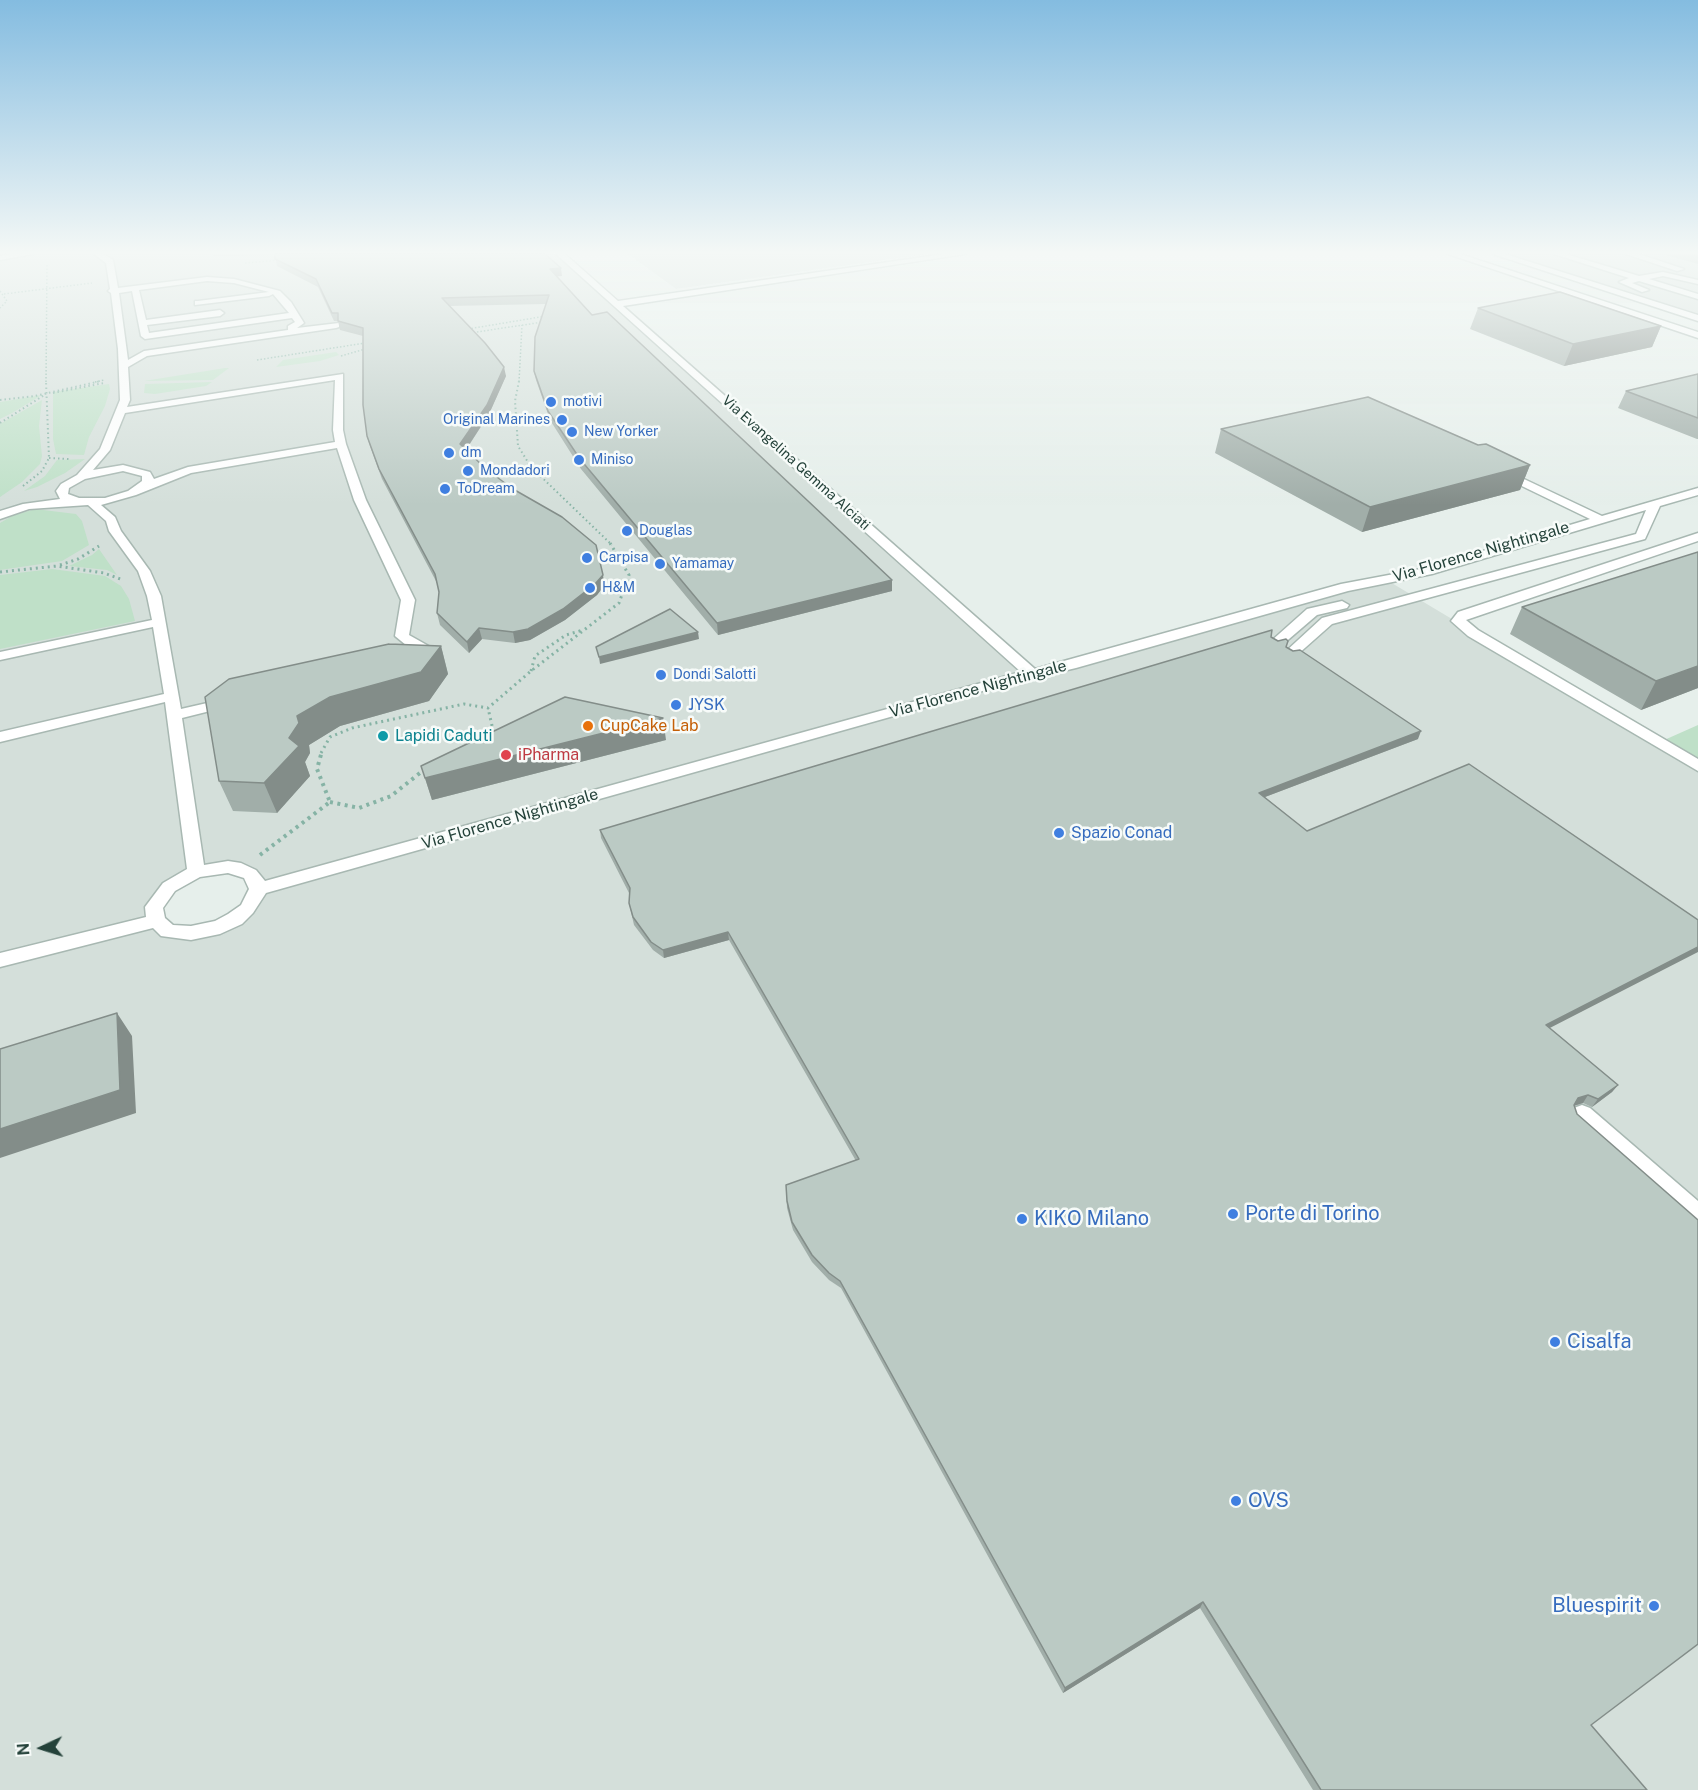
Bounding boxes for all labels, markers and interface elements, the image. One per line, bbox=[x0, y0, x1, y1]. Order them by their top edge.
street label: Via Evangelina Gemma Alciati bbox=[719, 392, 873, 534]
place label: motivi bbox=[563, 394, 602, 410]
marker: motivi bbox=[544, 395, 558, 409]
place label: Original Marines bbox=[443, 412, 550, 428]
marker: Original Marines bbox=[555, 413, 569, 427]
place label: New Yorker bbox=[584, 424, 659, 440]
marker: New Yorker bbox=[565, 425, 579, 439]
place label: dm bbox=[461, 445, 482, 461]
marker: dm bbox=[442, 446, 456, 460]
place label: Miniso bbox=[591, 452, 633, 468]
marker: Miniso bbox=[572, 453, 586, 467]
place label: Mondadori bbox=[480, 463, 550, 479]
marker: Mondadori bbox=[461, 464, 475, 478]
place label: ToDream bbox=[457, 481, 515, 497]
marker: ToDream bbox=[438, 482, 452, 496]
street label: Via Florence Nightingale bbox=[1390, 518, 1572, 586]
place label: Douglas bbox=[639, 523, 692, 539]
marker: Douglas bbox=[620, 524, 634, 538]
place label: Carpisa bbox=[599, 550, 648, 566]
marker: Carpisa bbox=[580, 551, 594, 565]
place label: Yamamay bbox=[672, 556, 734, 572]
marker: Yamamay bbox=[653, 557, 667, 571]
place label: H&M bbox=[602, 580, 635, 596]
marker: H&M bbox=[583, 581, 597, 595]
street label: Via Florence Nightingale bbox=[887, 656, 1069, 722]
place label: Dondi Salotti bbox=[673, 667, 756, 683]
marker: Dondi Salotti bbox=[654, 668, 668, 682]
place label: JYSK bbox=[688, 695, 725, 715]
marker: JYSK bbox=[669, 698, 683, 712]
place label: CupCake Lab bbox=[600, 716, 699, 736]
marker: CupCake Lab bbox=[581, 719, 595, 733]
place label: Lapidi Caduti bbox=[395, 726, 493, 746]
marker: Lapidi Caduti bbox=[376, 729, 390, 743]
place label: iPharma bbox=[518, 745, 579, 765]
marker: iPharma bbox=[499, 748, 513, 762]
street label: Via Florence Nightingale bbox=[419, 785, 601, 853]
place label: Spazio Conad bbox=[1071, 823, 1172, 843]
marker: Spazio Conad bbox=[1052, 826, 1066, 840]
place label: Porte di Torino bbox=[1245, 1202, 1380, 1226]
place label: KIKO Milano bbox=[1034, 1207, 1149, 1231]
marker: Porte di Torino bbox=[1226, 1207, 1240, 1221]
marker: KIKO Milano bbox=[1015, 1212, 1029, 1226]
place label: Cisalfa bbox=[1567, 1330, 1632, 1354]
marker: Cisalfa bbox=[1548, 1335, 1562, 1349]
place label: OVS bbox=[1248, 1489, 1289, 1513]
marker: OVS bbox=[1229, 1494, 1243, 1508]
place label: Bluespirit bbox=[1552, 1594, 1642, 1618]
marker: Bluespirit bbox=[1647, 1599, 1661, 1613]
north arrow bbox=[12, 1718, 72, 1778]
text: N bbox=[14, 1742, 33, 1756]

